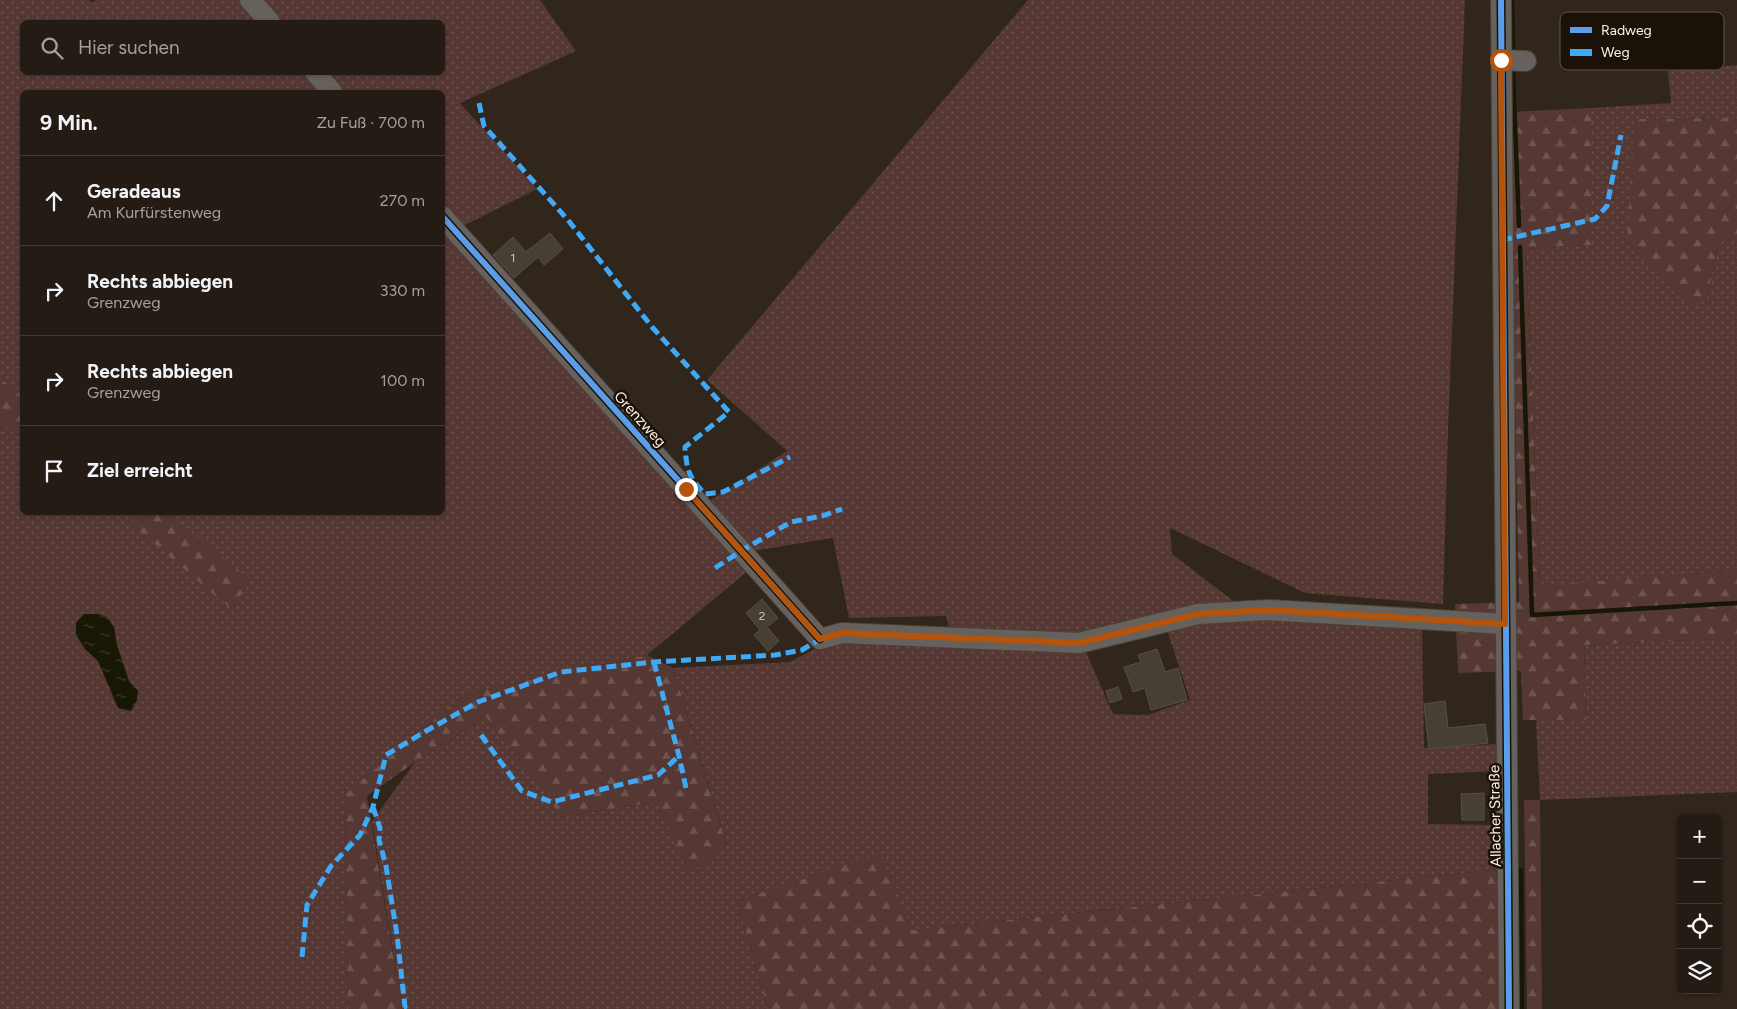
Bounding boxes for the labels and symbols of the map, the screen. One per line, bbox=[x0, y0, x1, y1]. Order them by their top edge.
legend bbox=[1560, 12, 1724, 70]
text: Radweg bbox=[1601, 22, 1652, 39]
text: Weg bbox=[1601, 44, 1630, 61]
route start bbox=[1490, 49, 1513, 72]
house number: 1 bbox=[511, 251, 515, 265]
street label: Grenzweg bbox=[610, 387, 670, 451]
route end bbox=[675, 478, 698, 501]
house number: 2 bbox=[759, 609, 765, 623]
street label: Allacher Straße bbox=[1485, 765, 1505, 867]

